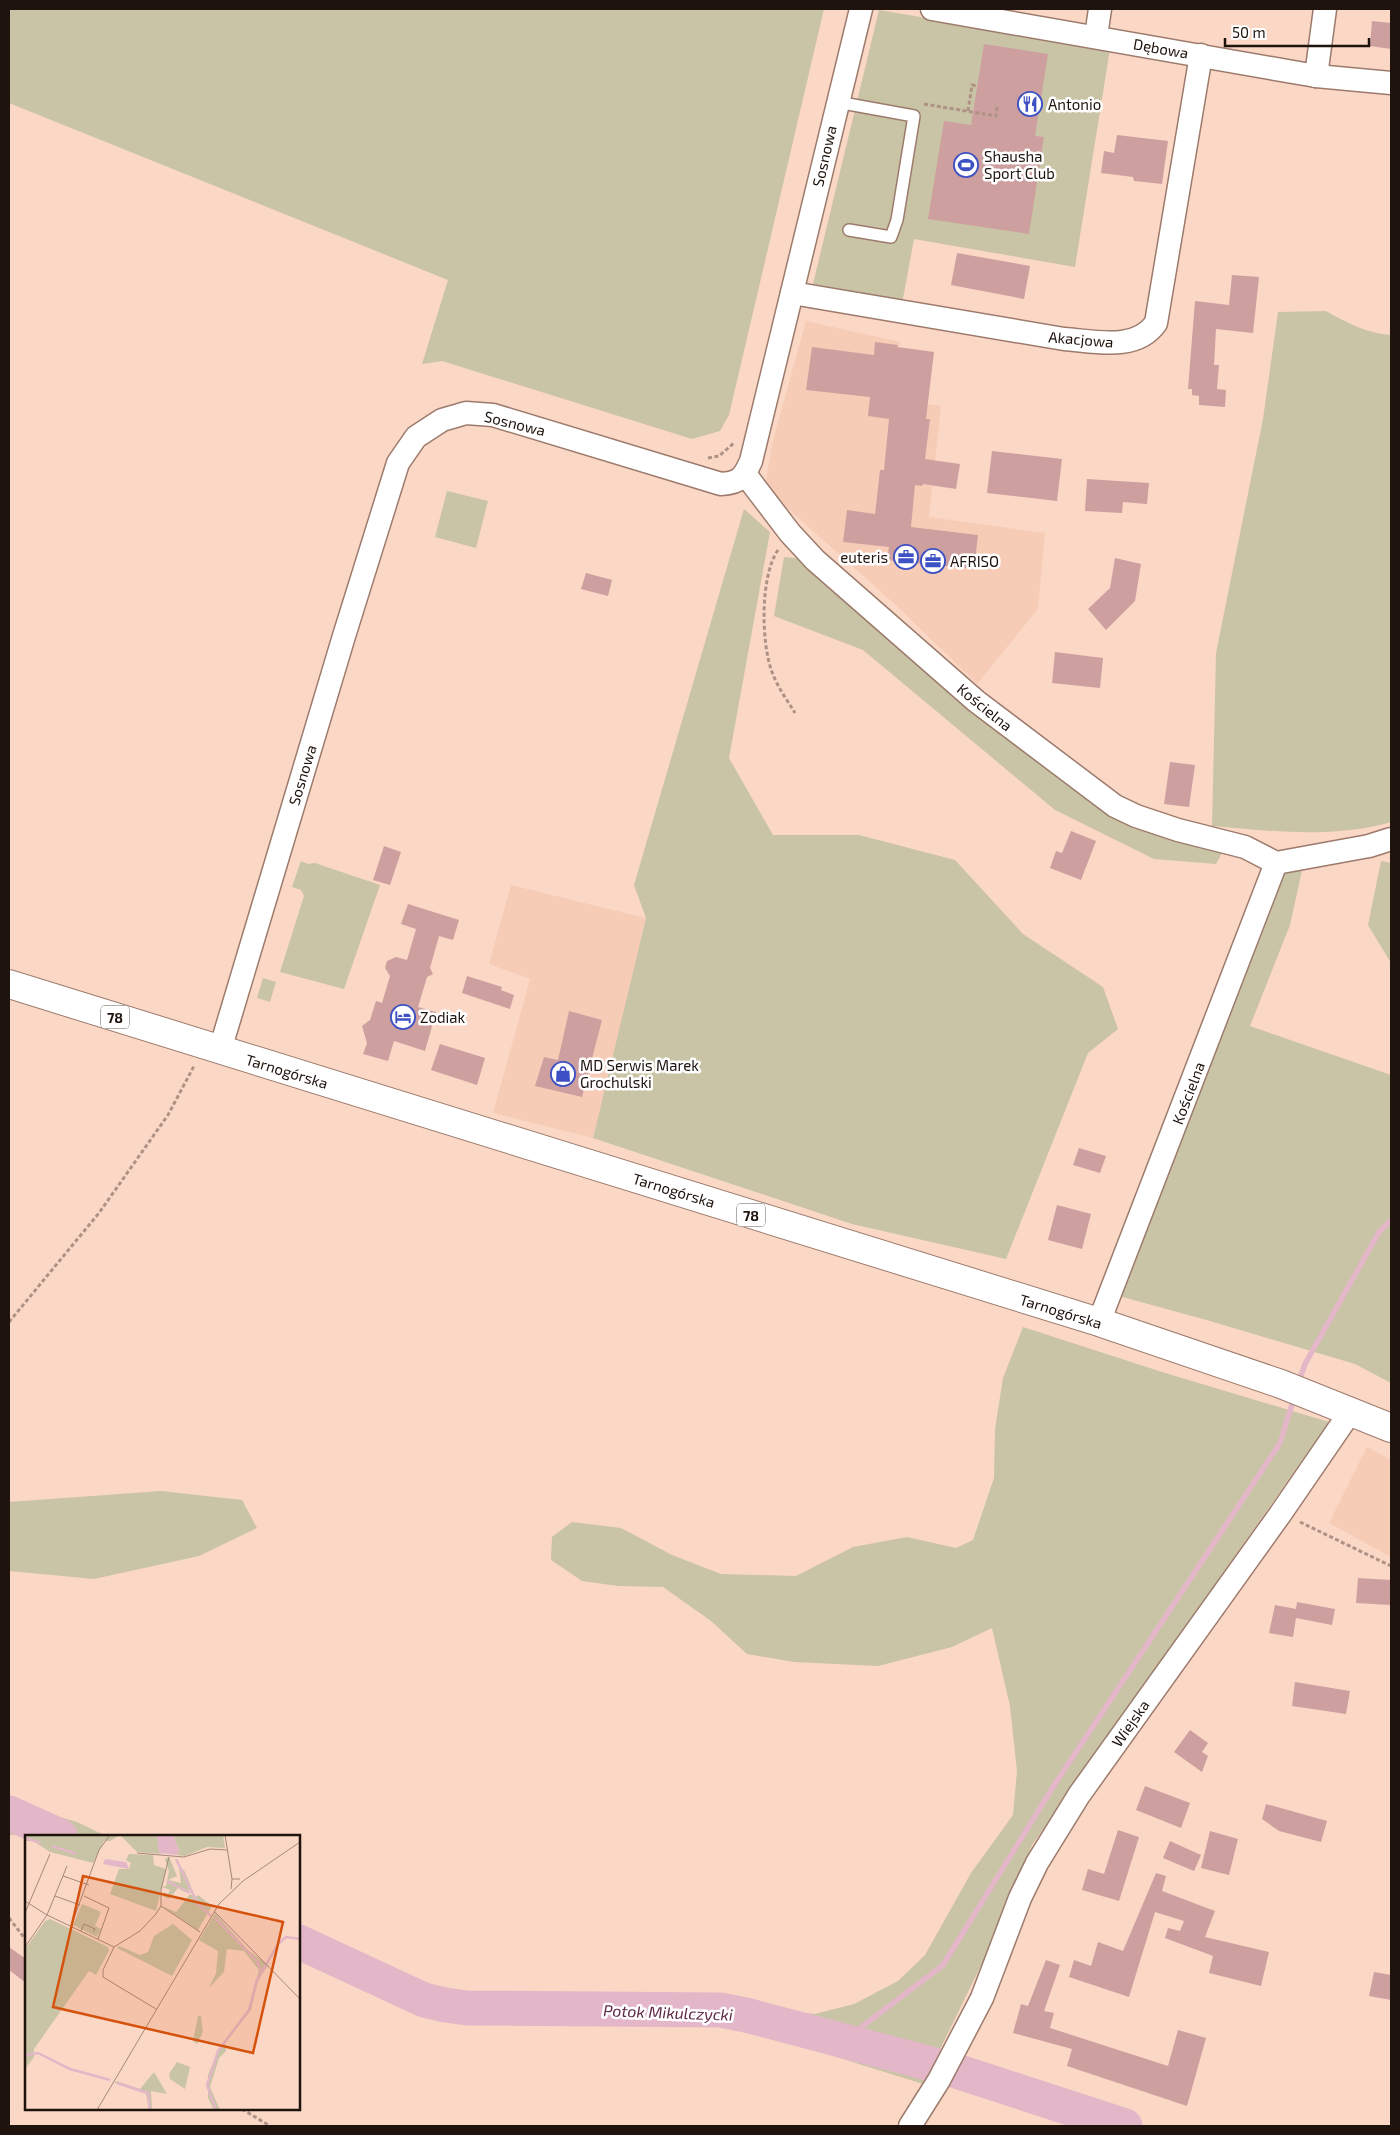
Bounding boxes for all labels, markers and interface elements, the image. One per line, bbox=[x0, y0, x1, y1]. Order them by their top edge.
scale bar bbox=[1225, 15, 1369, 47]
text: 50 m bbox=[1232, 23, 1266, 41]
street label: Dębowa bbox=[1132, 34, 1190, 62]
restaurant icon: Antonio bbox=[1017, 91, 1043, 117]
place label: Antonio bbox=[1048, 95, 1101, 113]
street label: Sosnowa bbox=[808, 124, 840, 188]
place label: Shausha Sport Club bbox=[984, 147, 1055, 182]
sports icon: Shausha Sport Club bbox=[953, 152, 979, 178]
street label: Akacjowa bbox=[1048, 327, 1114, 352]
street label: Sosnowa bbox=[483, 407, 547, 439]
office icon: euteris bbox=[893, 544, 919, 570]
place label: euteris bbox=[840, 548, 888, 566]
office icon: AFRISO bbox=[920, 548, 946, 574]
place label: AFRISO bbox=[950, 552, 999, 570]
street label: Kościelna bbox=[954, 679, 1016, 735]
street label: Sosnowa bbox=[284, 743, 320, 807]
hotel icon: Zodiak bbox=[390, 1004, 416, 1030]
road number: 78 bbox=[101, 1006, 129, 1028]
place label: Zodiak bbox=[420, 1008, 466, 1026]
street label: Tarnogórska bbox=[244, 1050, 330, 1092]
place label: MD Serwis Marek Grochulski bbox=[580, 1056, 699, 1091]
street label: Kościelna bbox=[1168, 1059, 1208, 1127]
shop icon: MD Serwis Marek Grochulski bbox=[550, 1061, 576, 1087]
street label: Tarnogórska bbox=[631, 1169, 717, 1211]
road number: 78 bbox=[737, 1204, 765, 1226]
street label: Tarnogórska bbox=[1018, 1290, 1104, 1332]
street label: Wiejska bbox=[1107, 1696, 1153, 1751]
inset map bbox=[25, 1835, 300, 2110]
water label: Potok Mikulczycki bbox=[603, 2000, 733, 2025]

